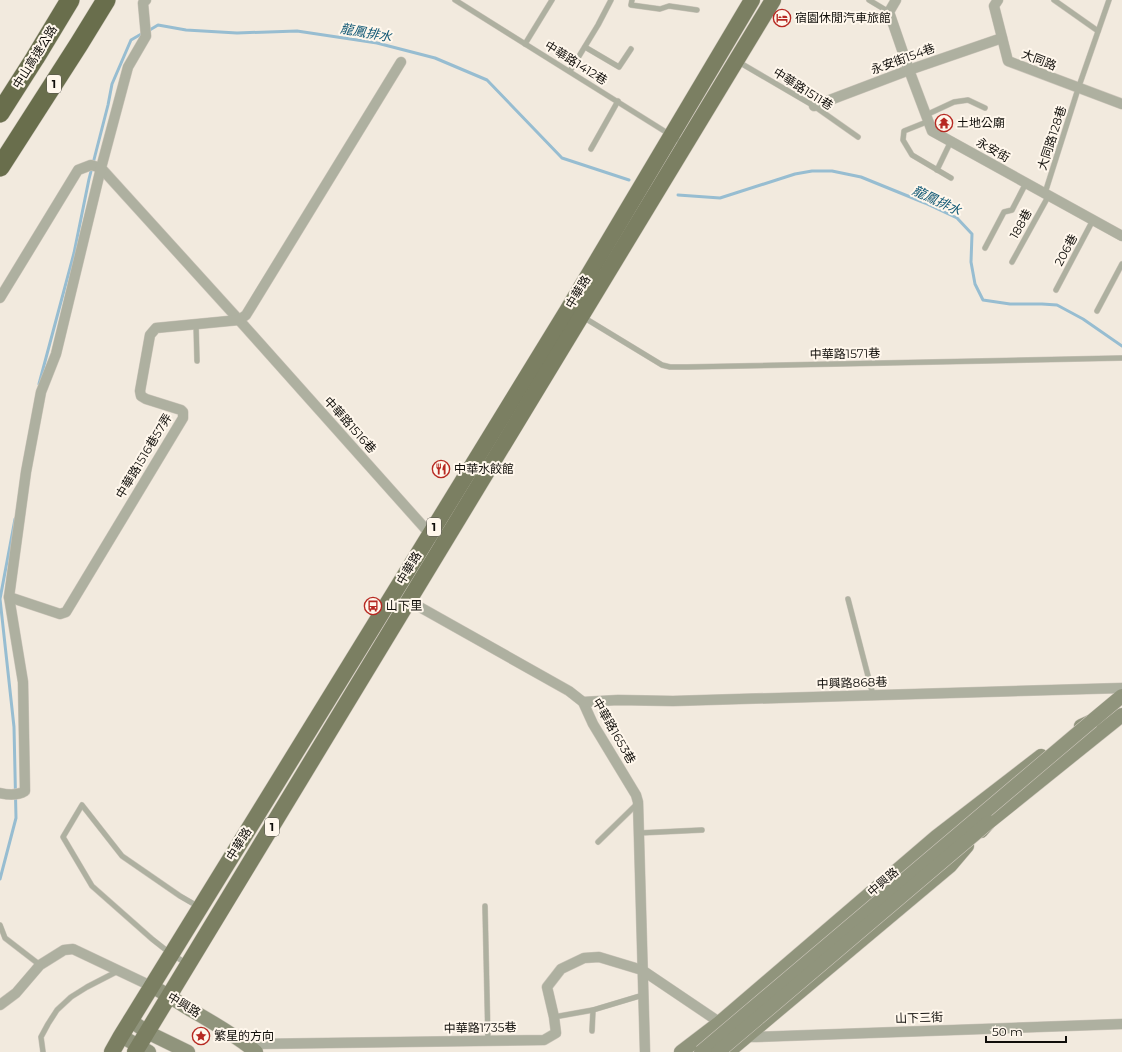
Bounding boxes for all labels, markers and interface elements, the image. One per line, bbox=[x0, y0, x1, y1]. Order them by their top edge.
hotel icon: 宿園休閒汽車旅館 bbox=[772, 8, 792, 28]
place label: 宿園休閒汽車旅館 bbox=[795, 10, 891, 25]
water label: 龍鳳排水 bbox=[339, 20, 394, 45]
street label: 中山高速公路 bbox=[9, 22, 60, 91]
street label: 中華路1412巷 bbox=[542, 37, 610, 88]
street label: 永安街154巷 bbox=[869, 40, 937, 77]
street label: 大同路 bbox=[1020, 46, 1059, 73]
street label: 中華路1511巷 bbox=[771, 64, 836, 113]
road number: 1 bbox=[47, 75, 61, 93]
street label: 大同路128巷 bbox=[1034, 104, 1069, 172]
temple icon: 土地公廟 bbox=[934, 113, 954, 133]
place label: 土地公廟 bbox=[957, 115, 1005, 130]
street label: 永安街 bbox=[974, 134, 1013, 165]
water label: 龍鳳排水 bbox=[910, 182, 965, 219]
street label: 188巷 bbox=[1006, 206, 1035, 241]
street label: 206巷 bbox=[1051, 231, 1080, 268]
street label: 中華路 bbox=[562, 272, 593, 311]
street label: 中華路1571巷 bbox=[810, 345, 880, 362]
street label: 中華路1516巷 bbox=[321, 393, 380, 456]
street label: 中華路1516巷57弄 bbox=[112, 411, 175, 501]
restaurant icon: 中華水餃館 bbox=[431, 459, 451, 479]
place label: 中華水餃館 bbox=[454, 461, 514, 476]
road number: 1 bbox=[427, 518, 441, 536]
street label: 中華路 bbox=[393, 548, 424, 587]
bus stop icon: 山下里 bbox=[363, 596, 383, 616]
place label: 山下里 bbox=[386, 598, 422, 613]
street label: 中興路868巷 bbox=[816, 674, 888, 691]
street label: 中華路1653巷 bbox=[590, 695, 639, 766]
road number: 1 bbox=[265, 818, 279, 836]
street label: 中華路 bbox=[223, 824, 254, 863]
street label: 中興路 bbox=[864, 864, 901, 899]
street label: 中興路 bbox=[165, 989, 204, 1020]
street label: 山下三街 bbox=[895, 1009, 943, 1026]
scale bar bbox=[986, 1018, 1066, 1044]
street label: 中華路1735巷 bbox=[443, 1019, 516, 1036]
text: 50 m bbox=[992, 1024, 1023, 1039]
place icon: 繁星的方向 bbox=[191, 1026, 211, 1046]
place label: 繁星的方向 bbox=[214, 1028, 274, 1043]

